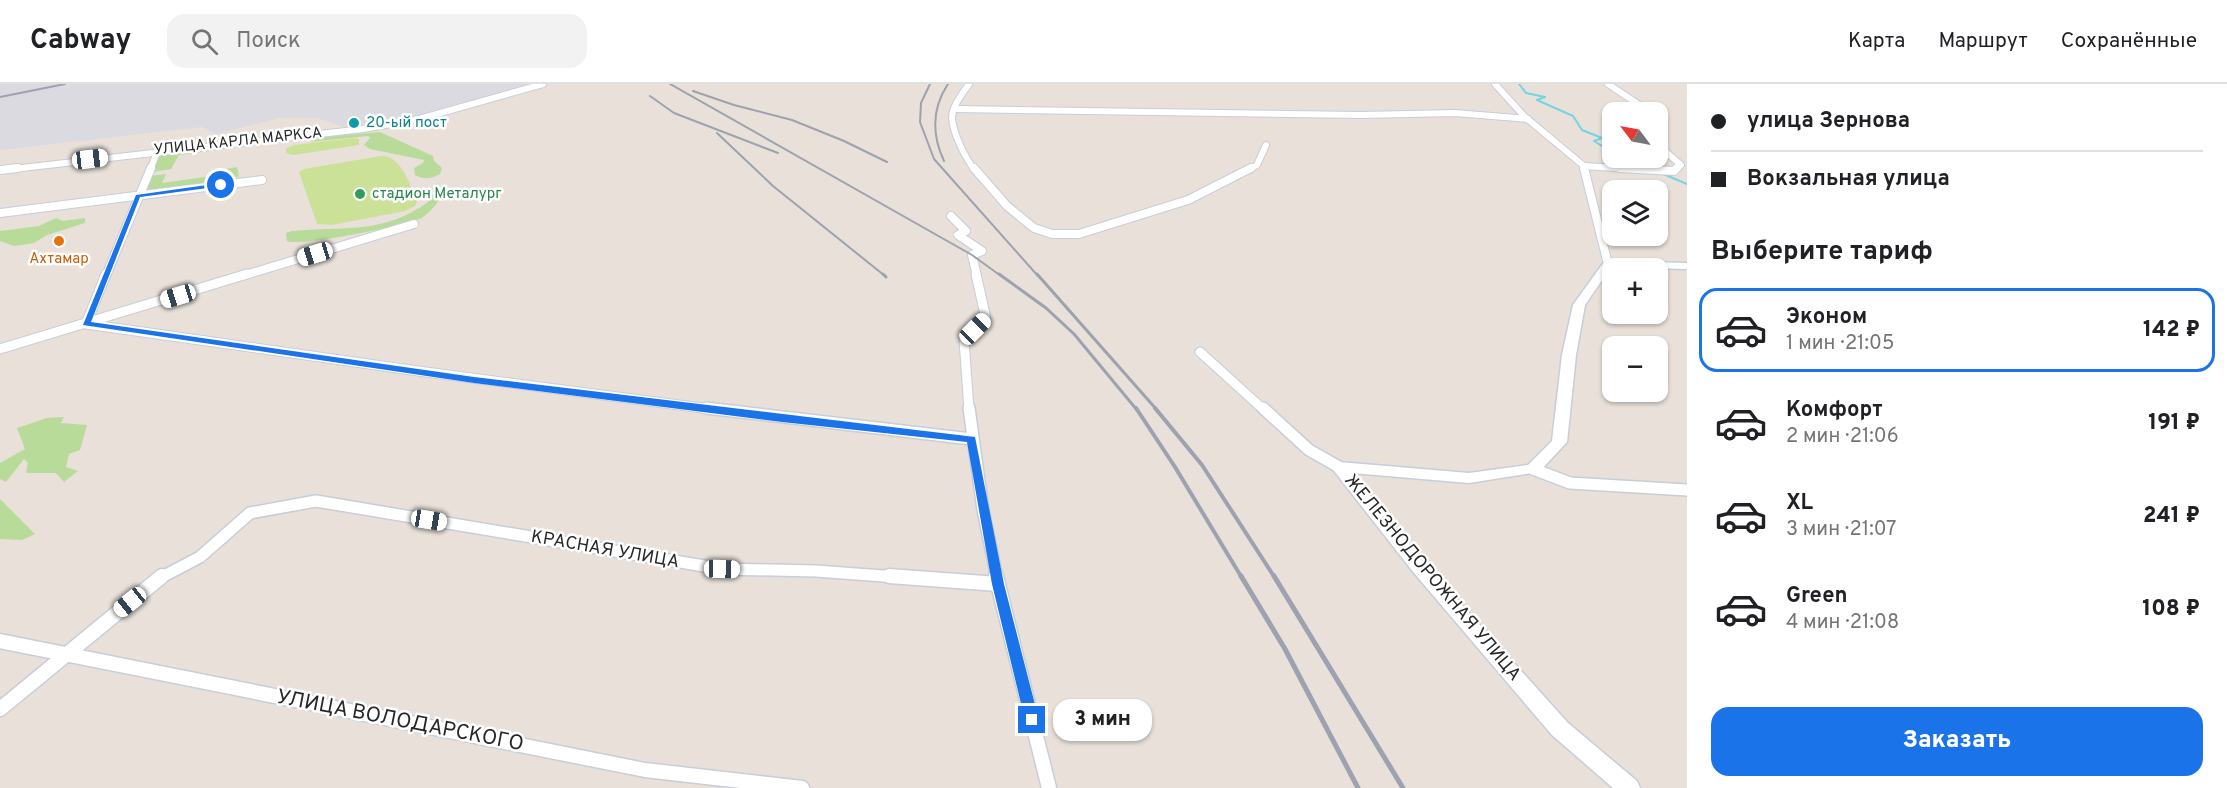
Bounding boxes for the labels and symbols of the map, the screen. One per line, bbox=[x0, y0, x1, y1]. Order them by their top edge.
north arrow bbox=[1602, 102, 1668, 168]
place label: 20-ый пост bbox=[366, 114, 447, 133]
marker: 20-ый пост bbox=[347, 116, 361, 130]
street label: УЛИЦА КАРЛА МАРКСА bbox=[153, 124, 323, 160]
car bbox=[71, 148, 109, 170]
route start bbox=[207, 171, 234, 198]
place label: стадион Металург bbox=[372, 185, 502, 204]
marker: стадион Металург bbox=[353, 187, 367, 201]
marker: Ахтамар bbox=[52, 234, 66, 248]
car bbox=[295, 240, 335, 268]
place label: Ахтамар bbox=[29, 250, 89, 269]
car bbox=[158, 282, 198, 310]
car bbox=[956, 310, 994, 348]
street label: ЖЕЛЕЗНОДОРОЖНАЯ УЛИЦА bbox=[1339, 470, 1525, 686]
car bbox=[410, 508, 448, 532]
street label: КРАСНАЯ УЛИЦА bbox=[529, 526, 681, 574]
car bbox=[704, 560, 740, 578]
car bbox=[110, 584, 150, 620]
street label: УЛИЦА ВОЛОДАРСКОГО bbox=[274, 684, 526, 758]
callout: 3 мин bbox=[1053, 699, 1152, 741]
route end bbox=[1018, 706, 1045, 733]

